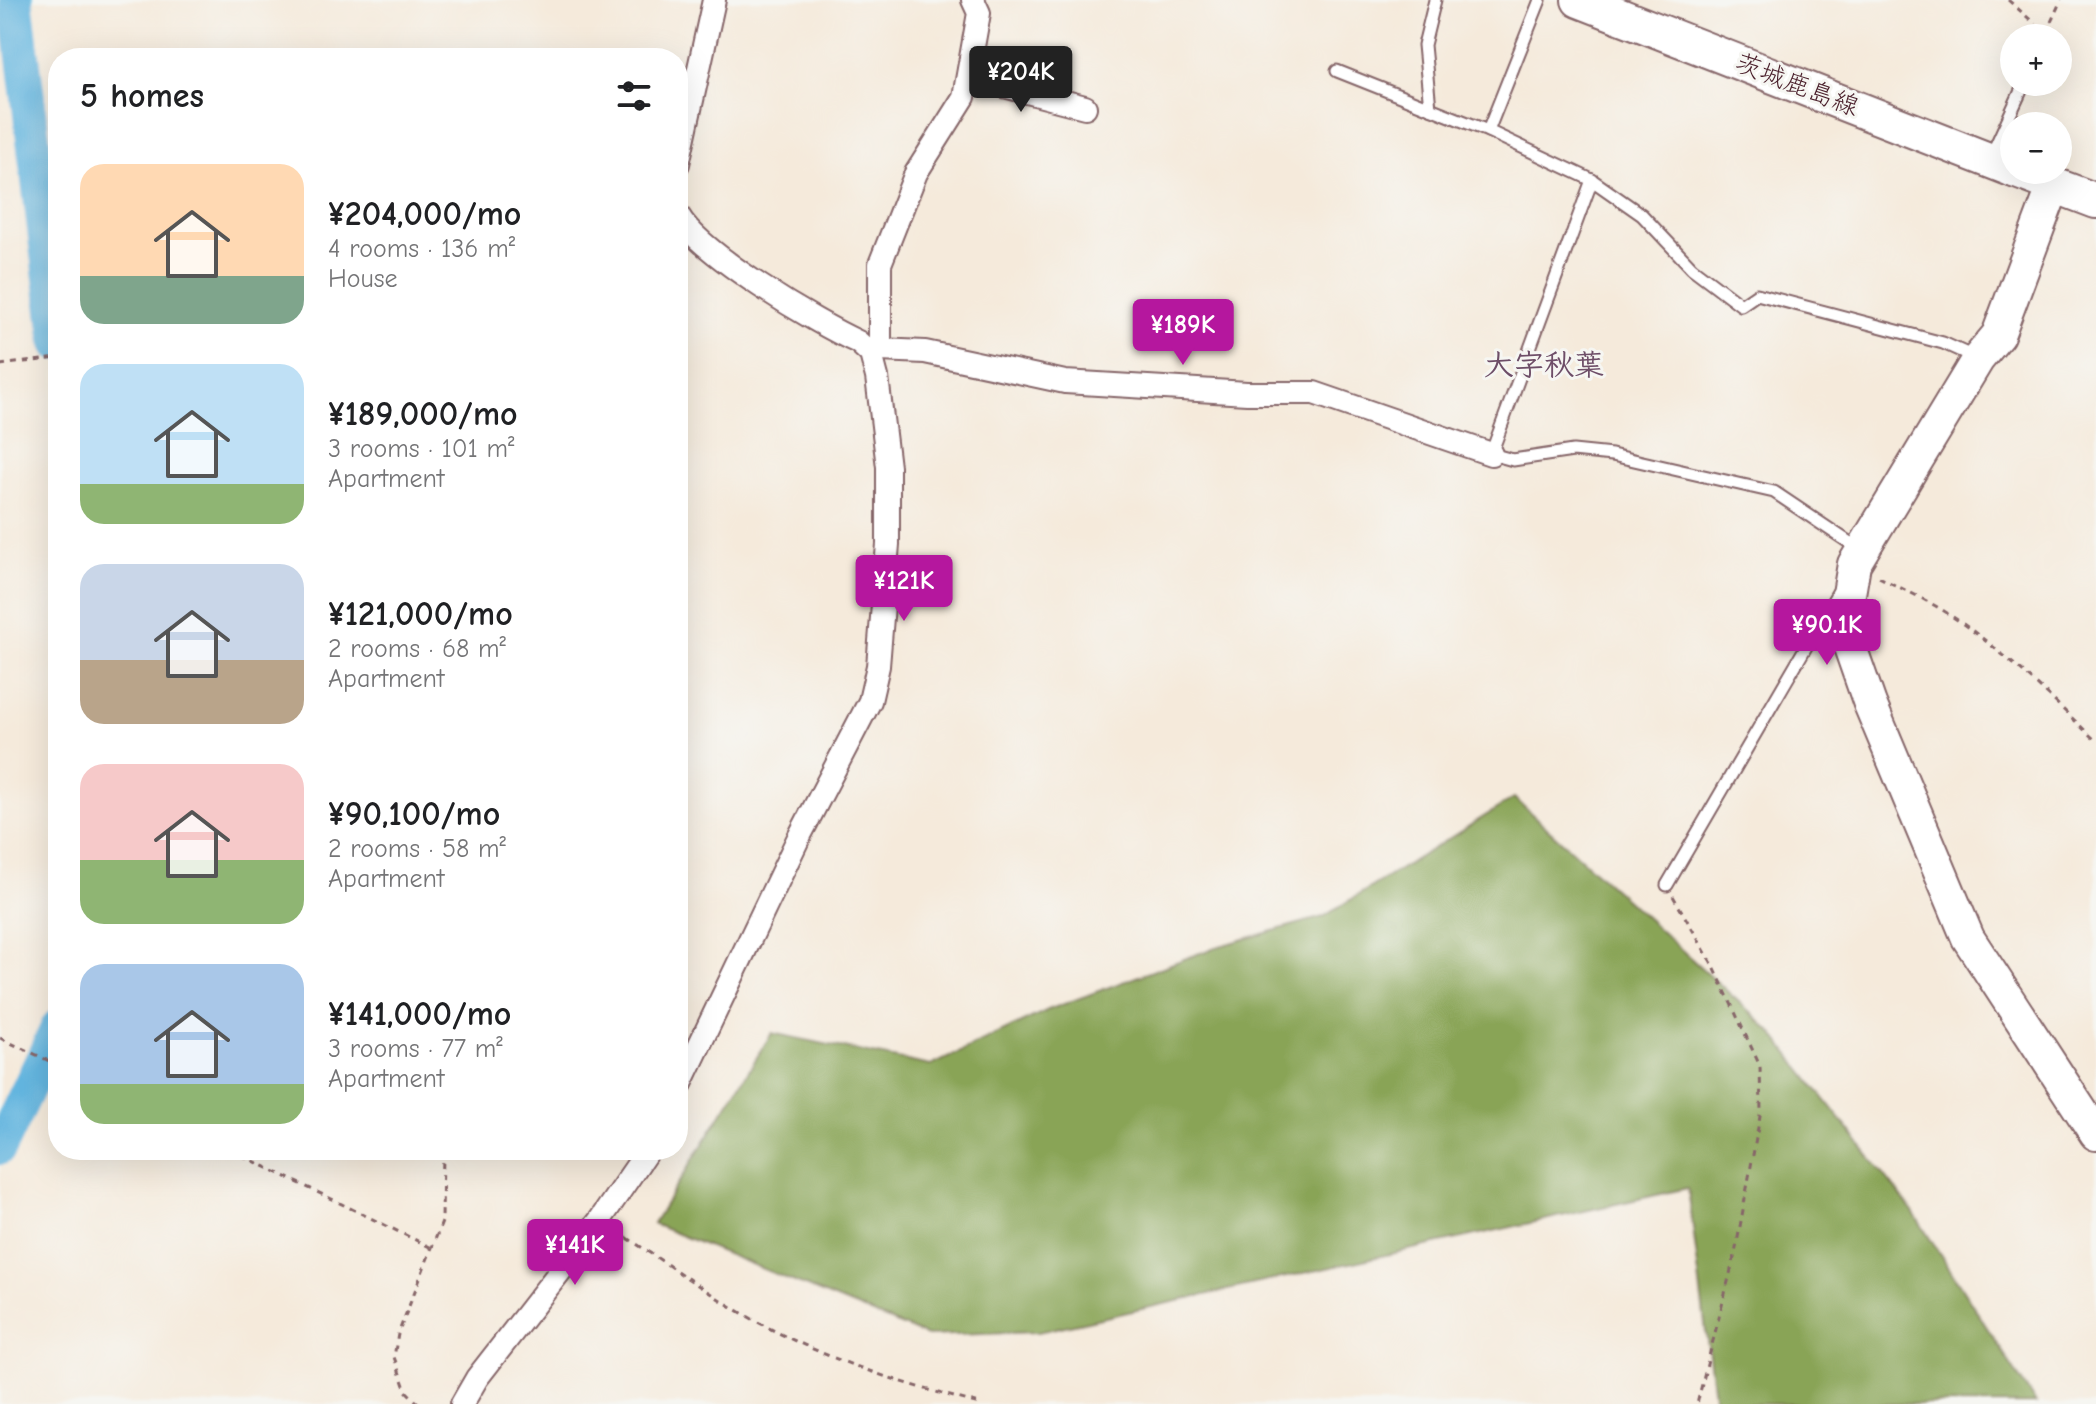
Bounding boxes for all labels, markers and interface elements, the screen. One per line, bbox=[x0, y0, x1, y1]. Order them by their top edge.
map controls bbox=[2000, 24, 2072, 184]
button: + bbox=[2000, 24, 2072, 96]
pin: ¥204K bbox=[965, 46, 1077, 114]
street label: 茨城鹿島線 bbox=[1731, 48, 1863, 122]
text: ¥204K bbox=[987, 57, 1055, 87]
icon: filters bbox=[612, 74, 656, 118]
text: 5 homes bbox=[80, 76, 204, 116]
button: − bbox=[2000, 112, 2072, 184]
text: ¥204,000/mo bbox=[328, 194, 521, 234]
icon: home bbox=[144, 196, 240, 292]
text: 4 rooms · 136 m² bbox=[328, 234, 515, 264]
text: House bbox=[328, 264, 398, 294]
pin: ¥189K bbox=[1127, 299, 1239, 367]
text: ¥189K bbox=[1151, 310, 1215, 340]
district label: 大字秋葉 bbox=[1484, 348, 1604, 383]
text: ¥189,000/mo bbox=[328, 394, 518, 434]
icon: home bbox=[144, 396, 240, 492]
text: 3 rooms · 101 m² bbox=[328, 434, 515, 464]
text: Apartment bbox=[328, 464, 444, 494]
pin: ¥121K bbox=[848, 555, 960, 623]
text: ¥121K bbox=[874, 566, 934, 596]
text: ¥121,000/mo bbox=[328, 594, 513, 634]
icon: home bbox=[144, 596, 240, 692]
pin: ¥90.1K bbox=[1762, 599, 1892, 667]
text: ¥90.1K bbox=[1792, 610, 1862, 640]
text: 2 rooms · 68 m² bbox=[328, 634, 506, 664]
text: Apartment bbox=[328, 664, 444, 694]
text: ¥90,100/mo bbox=[328, 794, 500, 834]
icon: home bbox=[144, 796, 240, 892]
text: 2 rooms · 58 m² bbox=[328, 834, 506, 864]
text: Apartment bbox=[328, 864, 444, 894]
text: ¥141,000/mo bbox=[328, 994, 511, 1034]
icon: home bbox=[144, 996, 240, 1092]
text: 3 rooms · 77 m² bbox=[328, 1034, 503, 1064]
text: Apartment bbox=[328, 1064, 444, 1094]
pin: ¥141K bbox=[519, 1219, 631, 1287]
text: ¥141K bbox=[545, 1230, 605, 1260]

